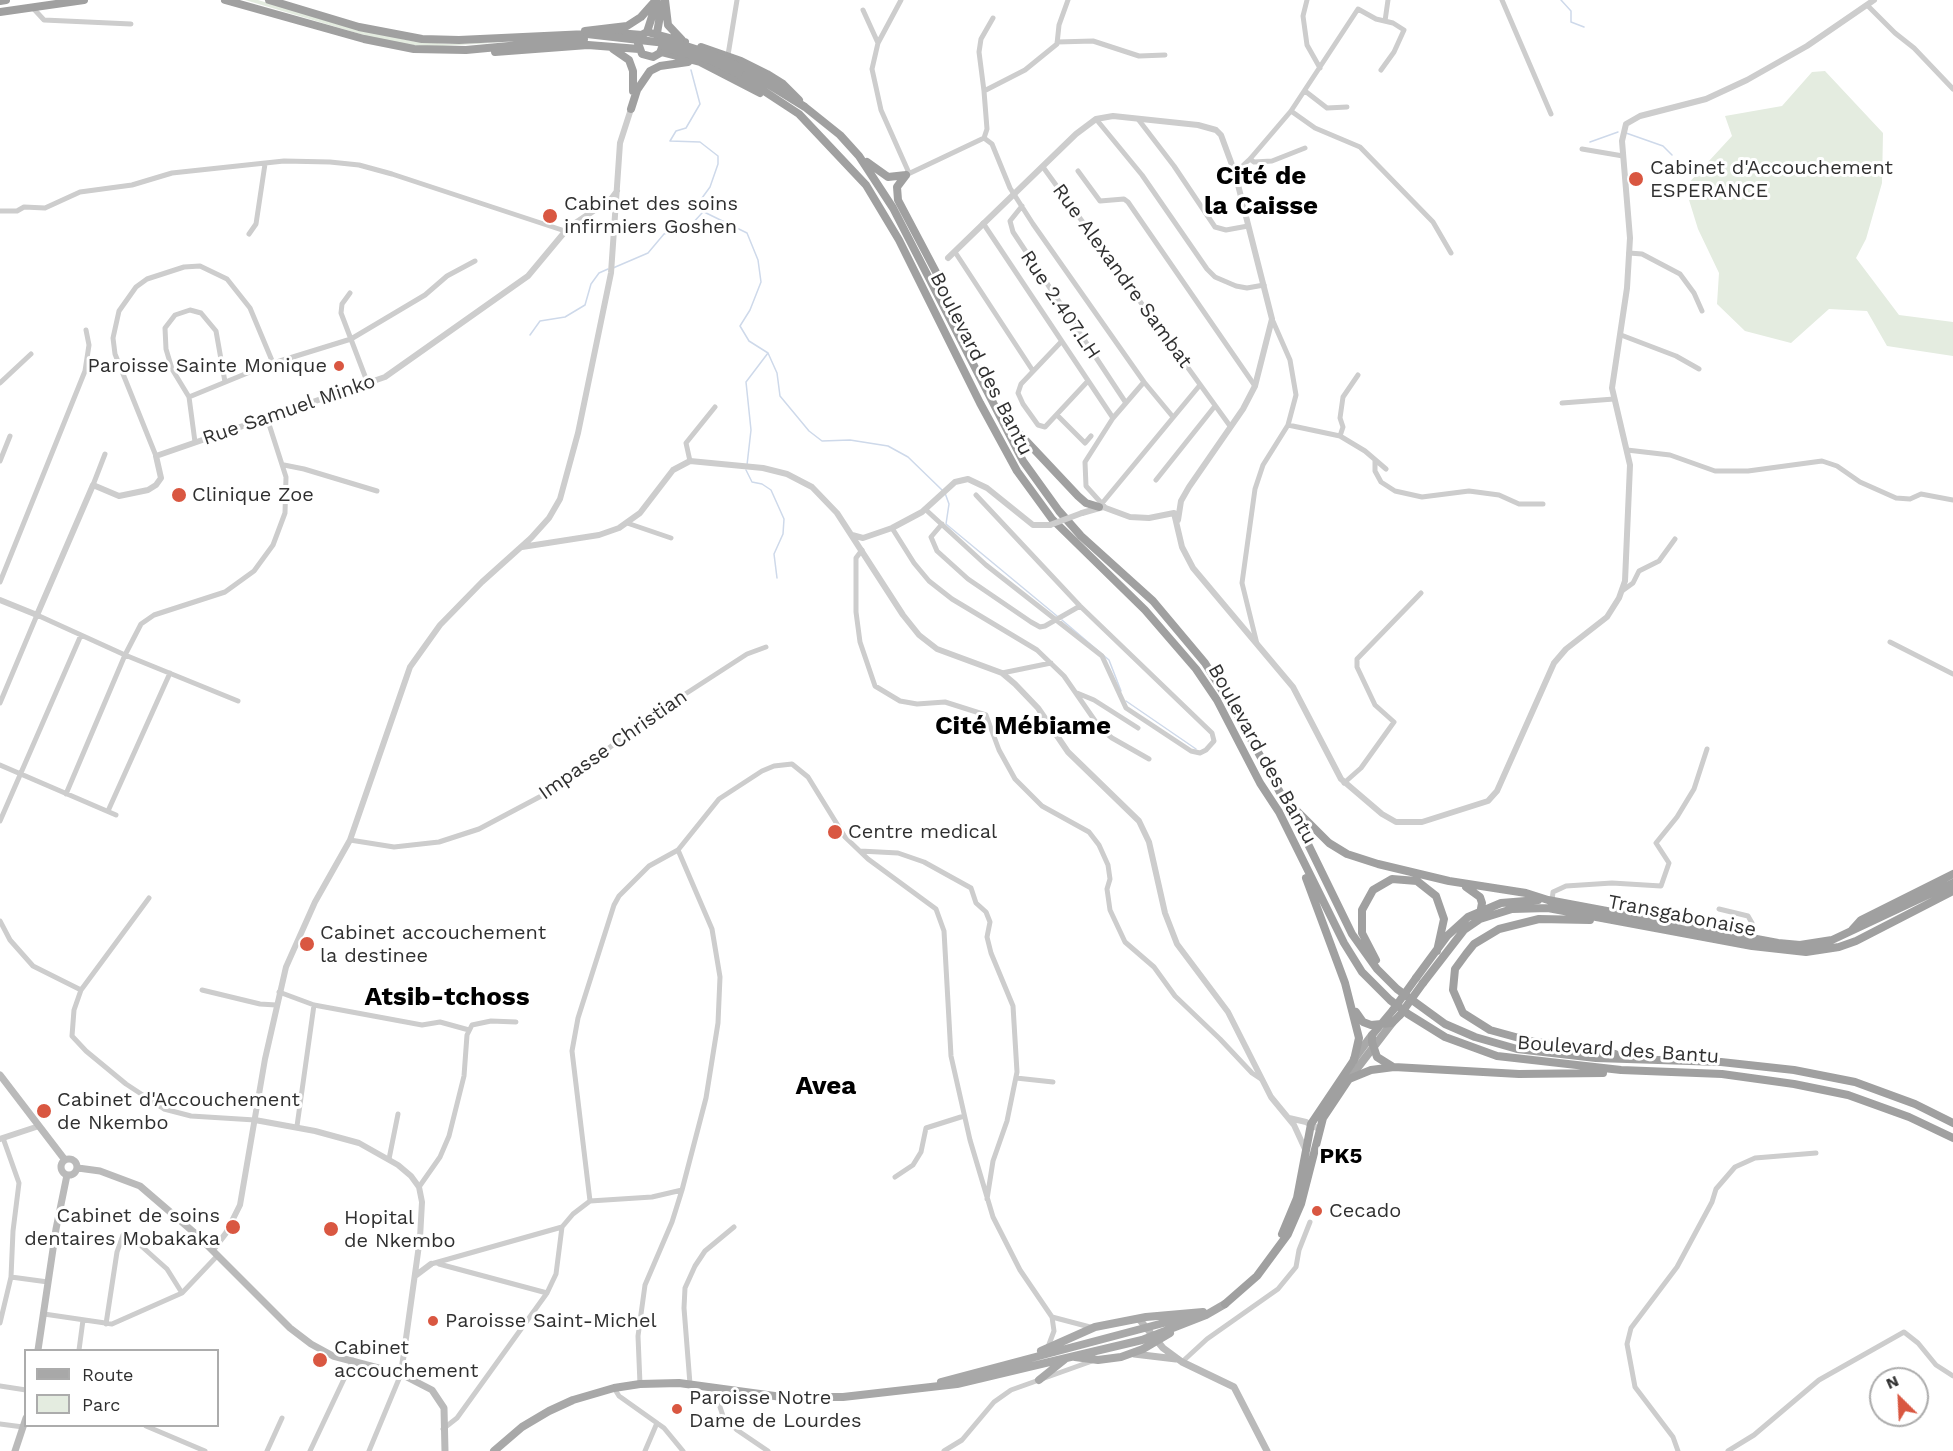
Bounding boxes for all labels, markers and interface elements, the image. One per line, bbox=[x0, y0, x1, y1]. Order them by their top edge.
place label: Cabinet d'Accouchement ESPERANCE bbox=[1650, 156, 1893, 203]
district label: Cité de la Caisse bbox=[1204, 160, 1318, 222]
marker: Cabinet d'Accouchement ESPERANCE bbox=[1627, 170, 1645, 188]
street label: Rue Alexandre Sambat bbox=[1047, 179, 1197, 373]
place label: Cabinet des soins infirmiers Goshen bbox=[564, 192, 738, 239]
marker: Cabinet des soins infirmiers Goshen bbox=[541, 207, 559, 225]
street label: Rue 2.407.LH bbox=[1015, 246, 1105, 364]
street label: Boulevard des Bantu bbox=[924, 268, 1038, 460]
place label: Paroisse Sainte Monique bbox=[88, 354, 327, 378]
marker: Paroisse Sainte Monique bbox=[332, 359, 346, 373]
street label: Rue Samuel Minko bbox=[199, 369, 379, 451]
place label: Clinique Zoe bbox=[192, 483, 314, 507]
marker: Clinique Zoe bbox=[170, 486, 188, 504]
street label: Boulevard des Bantu bbox=[1202, 660, 1322, 848]
street label: Impasse Christian bbox=[534, 685, 692, 805]
district label: Cité Mébiame bbox=[935, 710, 1111, 742]
place label: Centre medical bbox=[848, 820, 997, 844]
marker: Centre medical bbox=[826, 823, 844, 841]
street label: Transgabonaise bbox=[1606, 890, 1758, 942]
place label: Cabinet accouchement la destinee bbox=[320, 921, 546, 968]
marker: Cabinet accouchement la destinee bbox=[298, 935, 316, 953]
district label: Atsib-tchoss bbox=[365, 981, 529, 1013]
street label: Boulevard des Bantu bbox=[1516, 1031, 1720, 1069]
district label: Avea bbox=[796, 1070, 856, 1102]
place label: Cabinet d'Accouchement de Nkembo bbox=[57, 1088, 300, 1135]
marker: Cabinet d'Accouchement de Nkembo bbox=[35, 1102, 53, 1120]
district label: PK5 bbox=[1320, 1144, 1362, 1170]
place label: Cecado bbox=[1329, 1199, 1401, 1223]
place label: Cabinet de soins dentaires Mobakaka bbox=[24, 1204, 220, 1251]
marker: Cecado bbox=[1310, 1204, 1324, 1218]
place label: Hopital de Nkembo bbox=[344, 1206, 456, 1253]
marker: Cabinet de soins dentaires Mobakaka bbox=[224, 1218, 242, 1236]
marker: Hopital de Nkembo bbox=[322, 1220, 340, 1238]
place label: Paroisse Saint-Michel bbox=[445, 1309, 657, 1333]
marker: Paroisse Saint-Michel bbox=[426, 1314, 440, 1328]
place label: Cabinet accouchement bbox=[334, 1336, 478, 1383]
legend bbox=[24, 1349, 219, 1427]
marker: Cabinet accouchement bbox=[311, 1351, 329, 1369]
text: Route bbox=[82, 1364, 134, 1385]
north arrow bbox=[1869, 1367, 1929, 1427]
text: N bbox=[1883, 1371, 1902, 1393]
place label: Paroisse Notre Dame de Lourdes bbox=[689, 1386, 862, 1433]
text: Parc bbox=[82, 1394, 120, 1415]
marker: Paroisse Notre Dame de Lourdes bbox=[670, 1402, 684, 1416]

